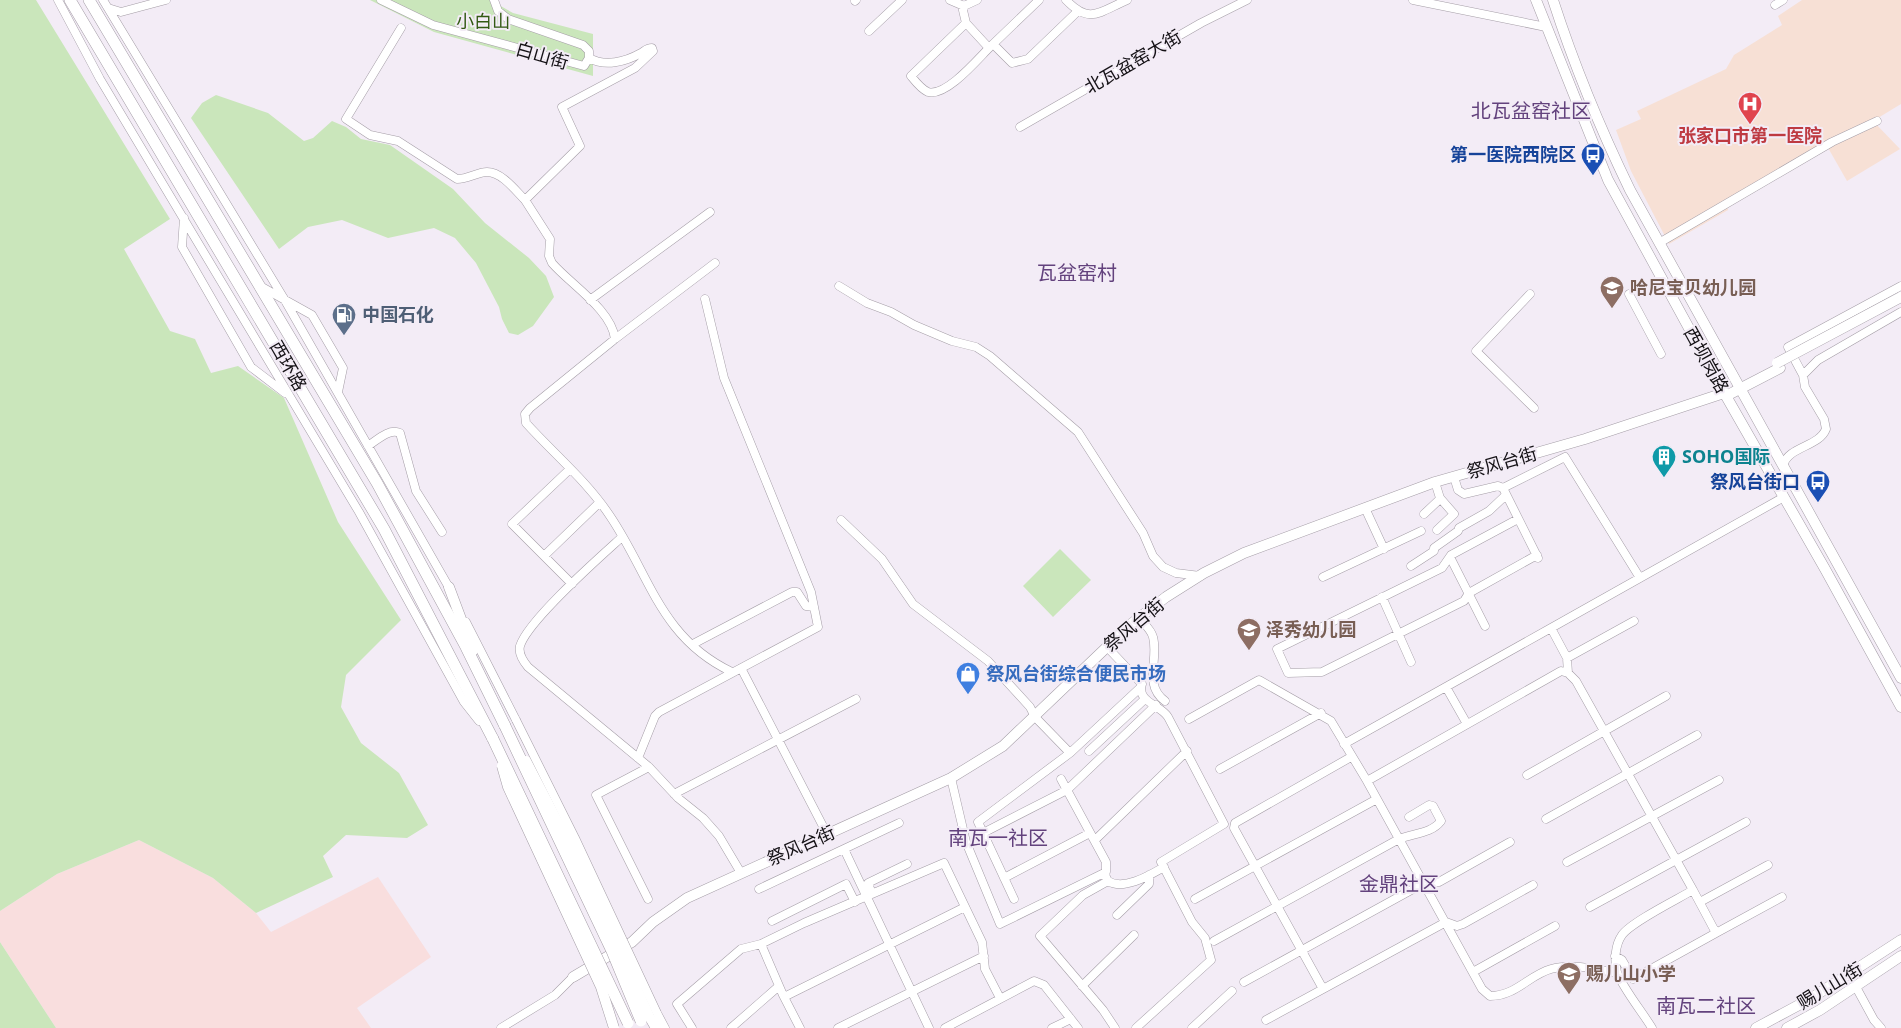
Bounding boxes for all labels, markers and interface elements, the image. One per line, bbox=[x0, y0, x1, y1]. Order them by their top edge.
park label: 小白山 bbox=[456, 9, 510, 33]
street label: 北瓦盆窑大街 bbox=[1080, 24, 1185, 99]
street label: 白山街 bbox=[513, 36, 572, 74]
hospital icon: 张家口市第一医院 bbox=[1737, 91, 1763, 125]
district label: 北瓦盆窑社区 bbox=[1471, 97, 1591, 124]
place label: 张家口市第一医院 bbox=[1678, 123, 1822, 147]
place label: 第一医院西院区 bbox=[1450, 142, 1576, 166]
bus stop icon: 第一医院西院区 bbox=[1580, 142, 1606, 176]
district label: 瓦盆窑村 bbox=[1037, 259, 1117, 286]
school or university icon: 哈尼宝贝幼儿园 bbox=[1599, 275, 1625, 309]
place label: 哈尼宝贝幼儿园 bbox=[1630, 275, 1756, 299]
fuel station icon: 中国石化 bbox=[331, 302, 357, 336]
place label: 中国石化 bbox=[362, 302, 434, 326]
street label: 西坝岗路 bbox=[1679, 322, 1735, 397]
street label: 西环路 bbox=[265, 336, 313, 395]
street label: 祭风台街 bbox=[1464, 441, 1540, 483]
building icon: SOHO国际 bbox=[1651, 444, 1677, 478]
place label: SOHO国际 bbox=[1682, 444, 1770, 468]
place label: 祭风台街口 bbox=[1710, 469, 1800, 493]
bus stop icon: 祭风台街口 bbox=[1805, 469, 1831, 503]
street label: 祭风台街 bbox=[1098, 592, 1169, 657]
school or university icon: 泽秀幼儿园 bbox=[1236, 617, 1262, 651]
place label: 泽秀幼儿园 bbox=[1266, 617, 1356, 641]
shop icon: 祭风台街综合便民市场 bbox=[955, 661, 981, 695]
place label: 祭风台街综合便民市场 bbox=[986, 661, 1166, 685]
street label: 祭风台街 bbox=[763, 819, 838, 871]
district label: 南瓦一社区 bbox=[948, 824, 1048, 851]
district label: 金鼎社区 bbox=[1359, 870, 1439, 897]
street label: 赐儿山街 bbox=[1792, 956, 1867, 1014]
school or university icon: 赐儿山小学 bbox=[1556, 961, 1582, 995]
place label: 赐儿山小学 bbox=[1585, 961, 1676, 985]
district label: 南瓦二社区 bbox=[1656, 992, 1756, 1019]

